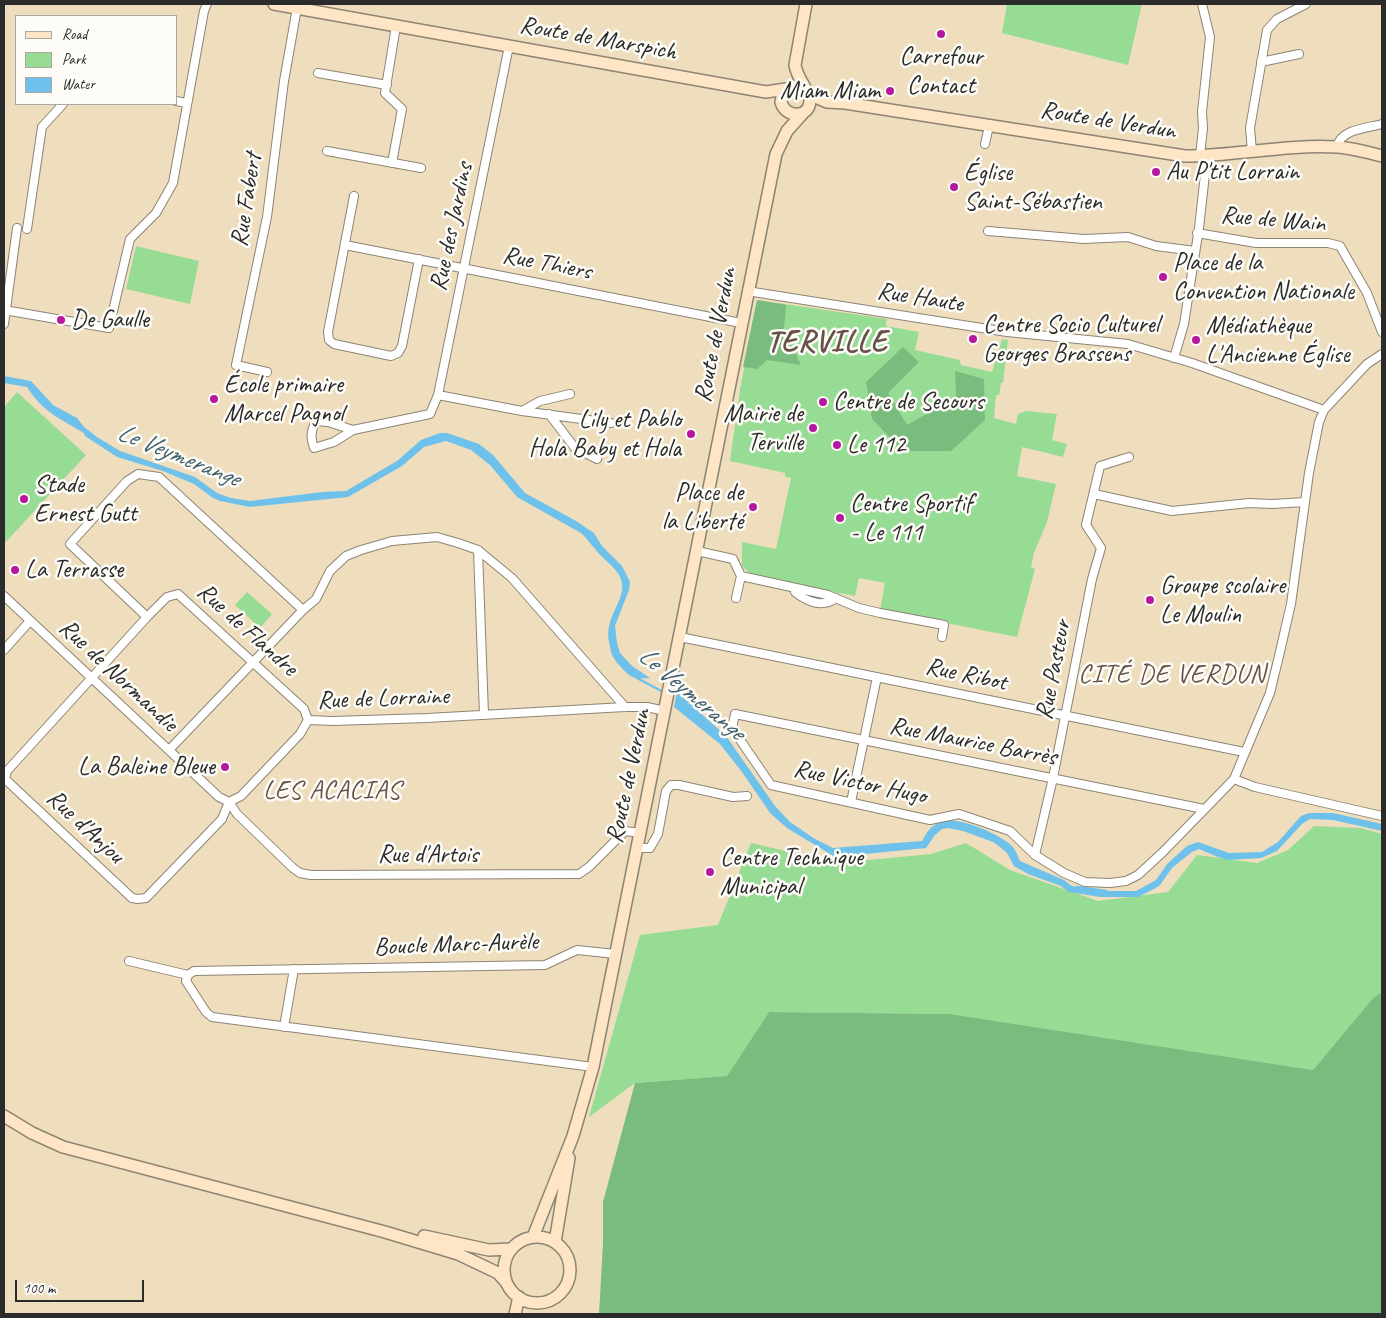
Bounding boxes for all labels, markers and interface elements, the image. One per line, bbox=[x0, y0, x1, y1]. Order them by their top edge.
street label: Route de Marspich bbox=[517, 10, 679, 68]
legend bbox=[15, 15, 178, 105]
text: Road bbox=[62, 25, 87, 44]
marker: Carrefour Contact bbox=[935, 28, 947, 40]
place label: Carrefour Contact bbox=[899, 42, 983, 101]
text: Park bbox=[62, 50, 86, 69]
text: Water bbox=[62, 75, 95, 94]
place label: Miam Miam bbox=[780, 76, 880, 106]
marker: Miam Miam bbox=[884, 85, 896, 97]
street label: Route de Verdun bbox=[1038, 95, 1178, 147]
street label: Rue Fabert bbox=[225, 151, 269, 249]
place label: Au P'tit Lorrain bbox=[1166, 157, 1299, 187]
place label: Église Saint-Sébastien bbox=[964, 158, 1102, 217]
street label: Rue des Jardins bbox=[424, 160, 480, 294]
marker: Au P'tit Lorrain bbox=[1150, 166, 1162, 178]
marker: Église Saint-Sébastien bbox=[948, 181, 960, 193]
street label: Rue de Wain bbox=[1219, 200, 1327, 240]
street label: Rue Thiers bbox=[500, 241, 594, 287]
place label: Place de la Convention Nationale bbox=[1173, 248, 1354, 307]
street label: Route de Verdun bbox=[688, 265, 744, 405]
marker: Place de la Convention Nationale bbox=[1157, 271, 1169, 283]
street label: Rue Haute bbox=[875, 276, 965, 320]
place label: De Gaulle bbox=[71, 305, 149, 335]
place label: Centre Socio Culturel Georges Brassens bbox=[983, 310, 1159, 369]
place label: Médiathèque L'Ancienne Église bbox=[1206, 311, 1349, 370]
marker: De Gaulle bbox=[55, 314, 67, 326]
district label: TERVILLE bbox=[767, 325, 887, 361]
marker: Centre Socio Culturel Georges Brassens bbox=[967, 333, 979, 345]
marker: Médiathèque L'Ancienne Église bbox=[1190, 334, 1202, 346]
place label: École primaire Marcel Pagnol bbox=[224, 370, 344, 429]
place label: Centre de Secours bbox=[833, 387, 984, 417]
marker: École primaire Marcel Pagnol bbox=[208, 393, 220, 405]
marker: Centre de Secours bbox=[817, 396, 829, 408]
place label: Mairie de Terville bbox=[724, 399, 803, 458]
place label: Lily et Pablo Hola Baby et Hola bbox=[529, 405, 681, 464]
water label: Le Veymerange bbox=[112, 417, 244, 495]
marker: Mairie de Terville bbox=[807, 422, 819, 434]
marker: Lily et Pablo Hola Baby et Hola bbox=[685, 428, 697, 440]
place label: Le 112 bbox=[847, 430, 906, 460]
marker: Le 112 bbox=[831, 439, 843, 451]
place label: Stade Ernest Gutt bbox=[34, 470, 136, 529]
place label: Place de la Liberté bbox=[662, 478, 743, 537]
place label: Centre Sportif - Le 111 bbox=[850, 489, 972, 548]
marker: Stade Ernest Gutt bbox=[18, 493, 30, 505]
marker: Place de la Liberté bbox=[747, 501, 759, 513]
marker: Centre Sportif - Le 111 bbox=[834, 512, 846, 524]
place label: La Terrasse bbox=[25, 555, 123, 585]
marker: La Terrasse bbox=[9, 564, 21, 576]
place label: Groupe scolaire Le Moulin bbox=[1160, 571, 1285, 630]
street label: Rue de Flandre bbox=[190, 577, 304, 683]
marker: Groupe scolaire Le Moulin bbox=[1144, 594, 1156, 606]
street label: Rue de Normandie bbox=[52, 613, 184, 739]
street label: Rue Pasteur bbox=[1030, 618, 1078, 722]
water label: Le Veymerange bbox=[632, 641, 750, 747]
street label: Rue Ribot bbox=[923, 652, 1009, 698]
district label: CITÉ DE VERDUN bbox=[1077, 659, 1267, 691]
street label: Rue de Lorraine bbox=[317, 682, 449, 716]
street label: Route de Verdun bbox=[600, 706, 658, 846]
street label: Rue Maurice Barrès bbox=[887, 711, 1059, 773]
place label: La Baleine Bleue bbox=[78, 752, 215, 782]
street label: Rue Victor Hugo bbox=[791, 754, 929, 812]
marker: La Baleine Bleue bbox=[219, 761, 231, 773]
district label: LES ACACIAS bbox=[261, 775, 403, 807]
street label: Rue d'Anjou bbox=[40, 783, 130, 871]
street label: Rue d'Artois bbox=[378, 840, 478, 870]
place label: Centre Technique Municipal bbox=[720, 843, 863, 902]
marker: Centre Technique Municipal bbox=[704, 866, 716, 878]
street label: Boucle Marc-Aurèle bbox=[373, 927, 539, 963]
scale bar bbox=[18, 1270, 146, 1302]
text: 100 m bbox=[23, 1279, 55, 1298]

